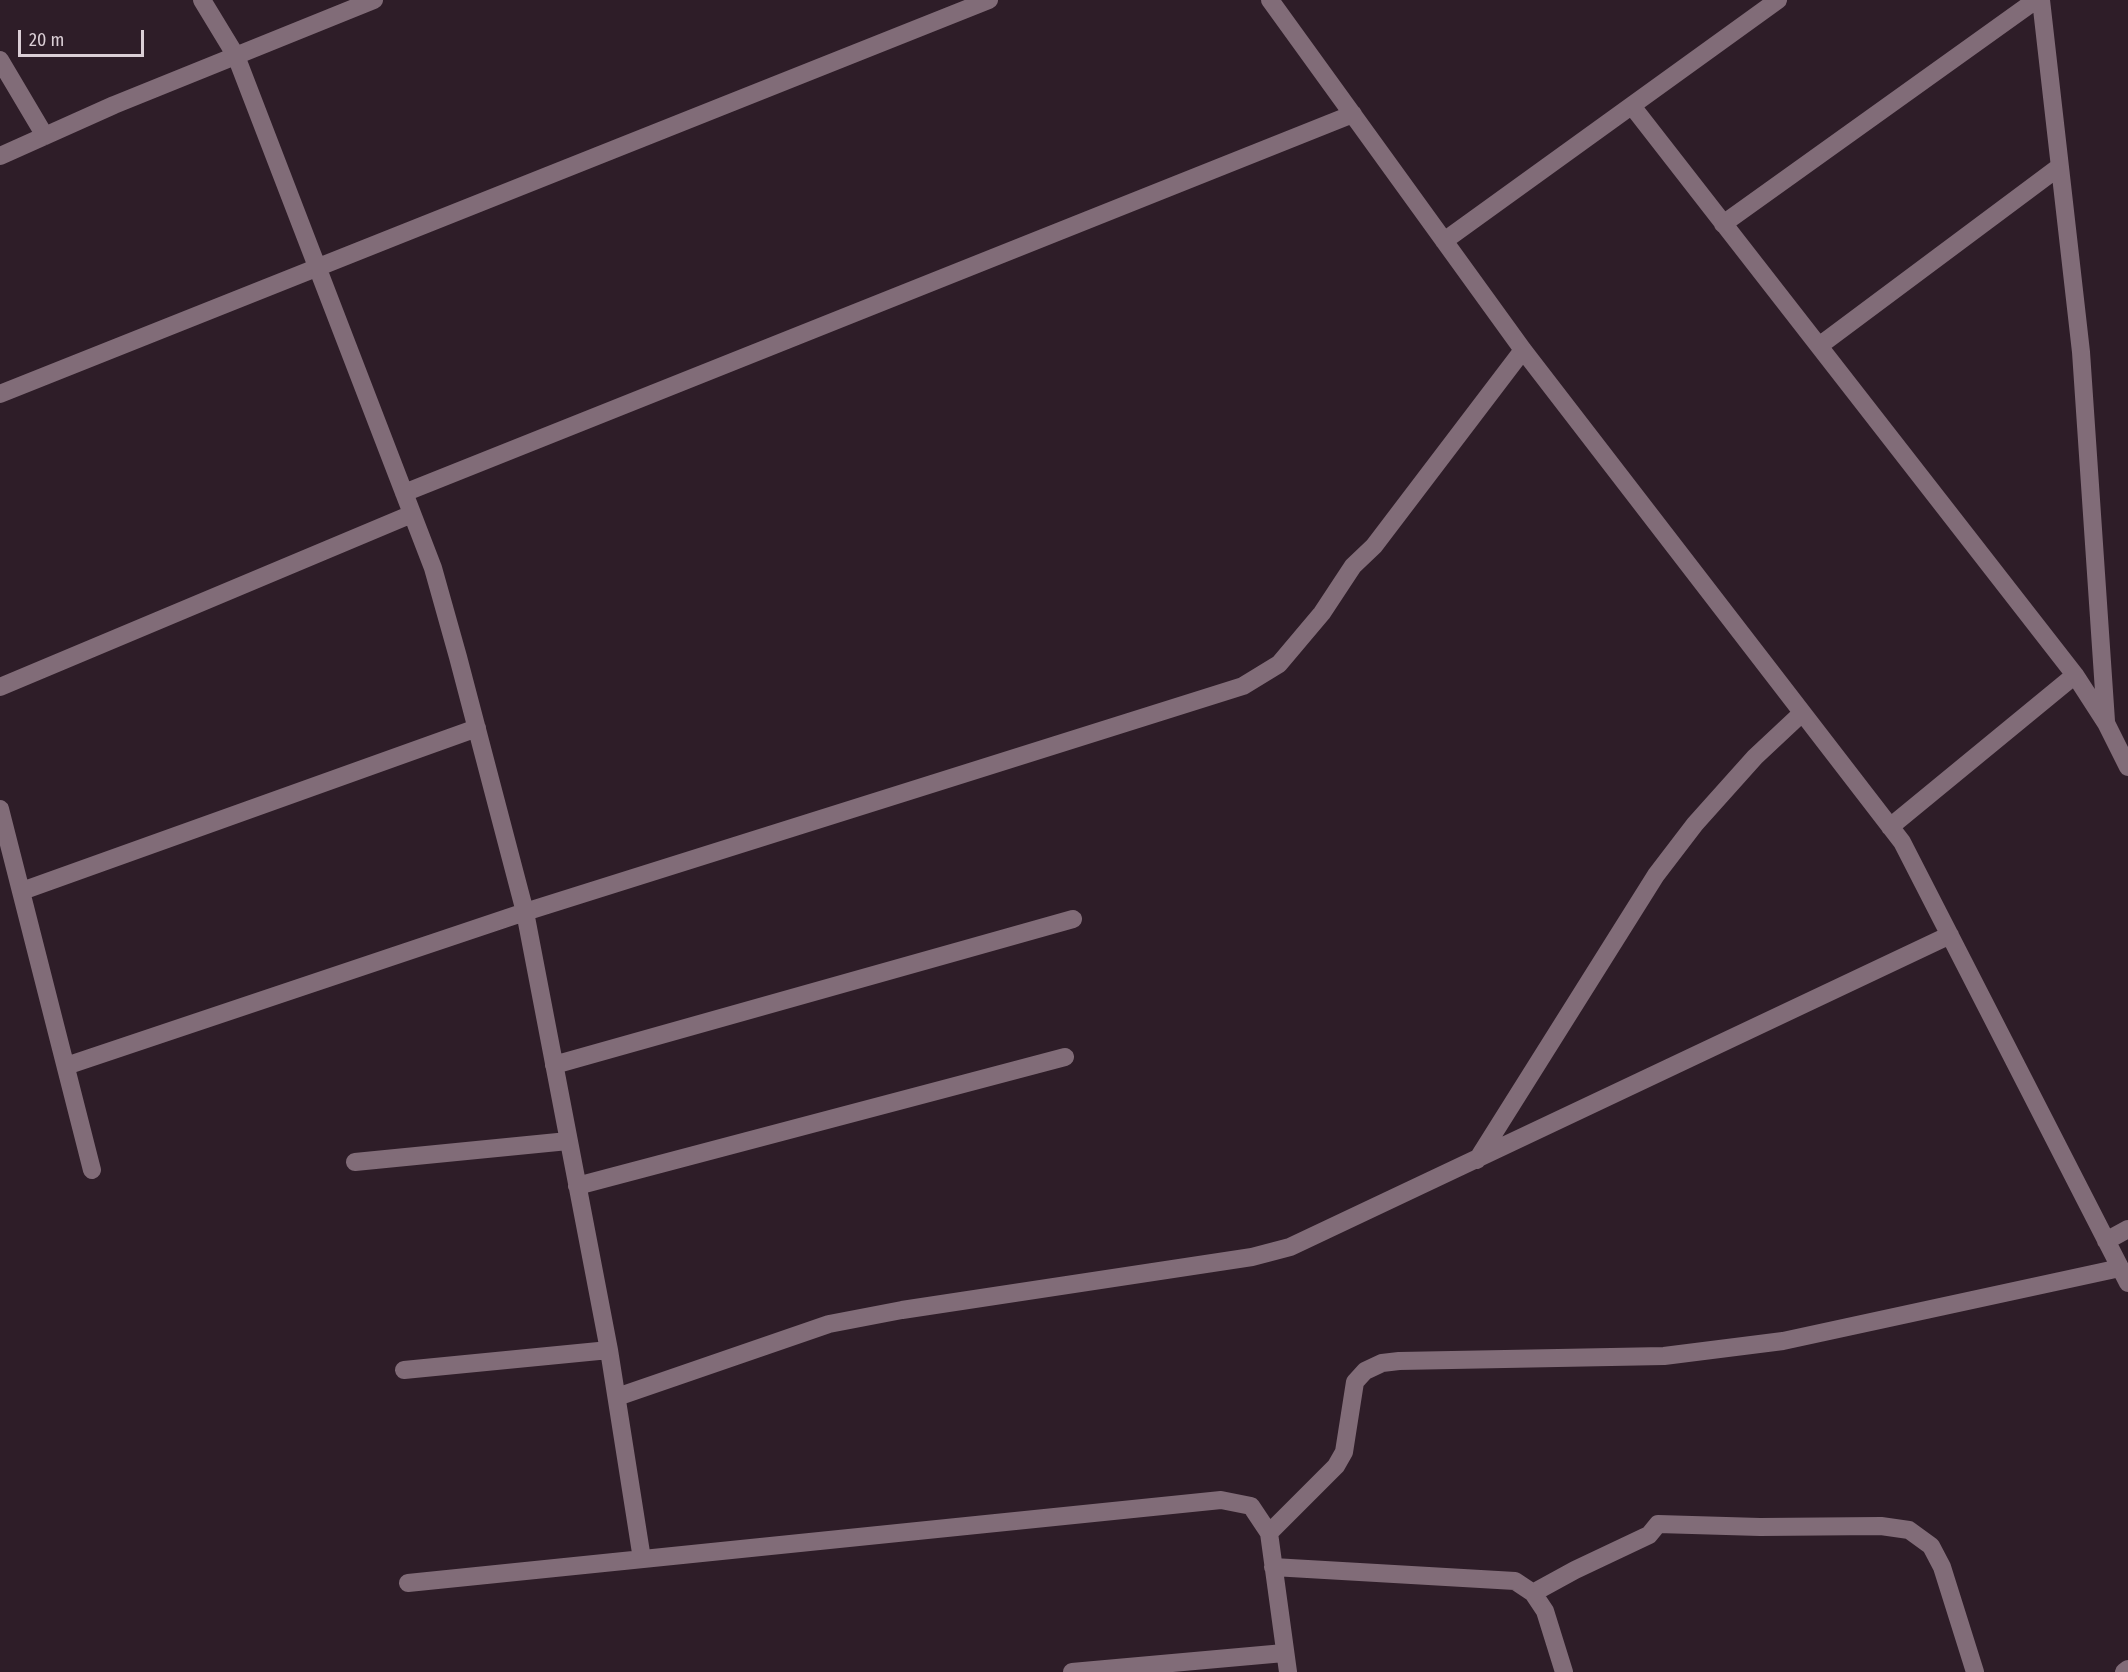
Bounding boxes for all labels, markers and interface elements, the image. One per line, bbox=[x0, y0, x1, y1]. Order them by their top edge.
scale bar bbox=[21, 18, 147, 56]
text: 20 m bbox=[29, 29, 64, 51]

